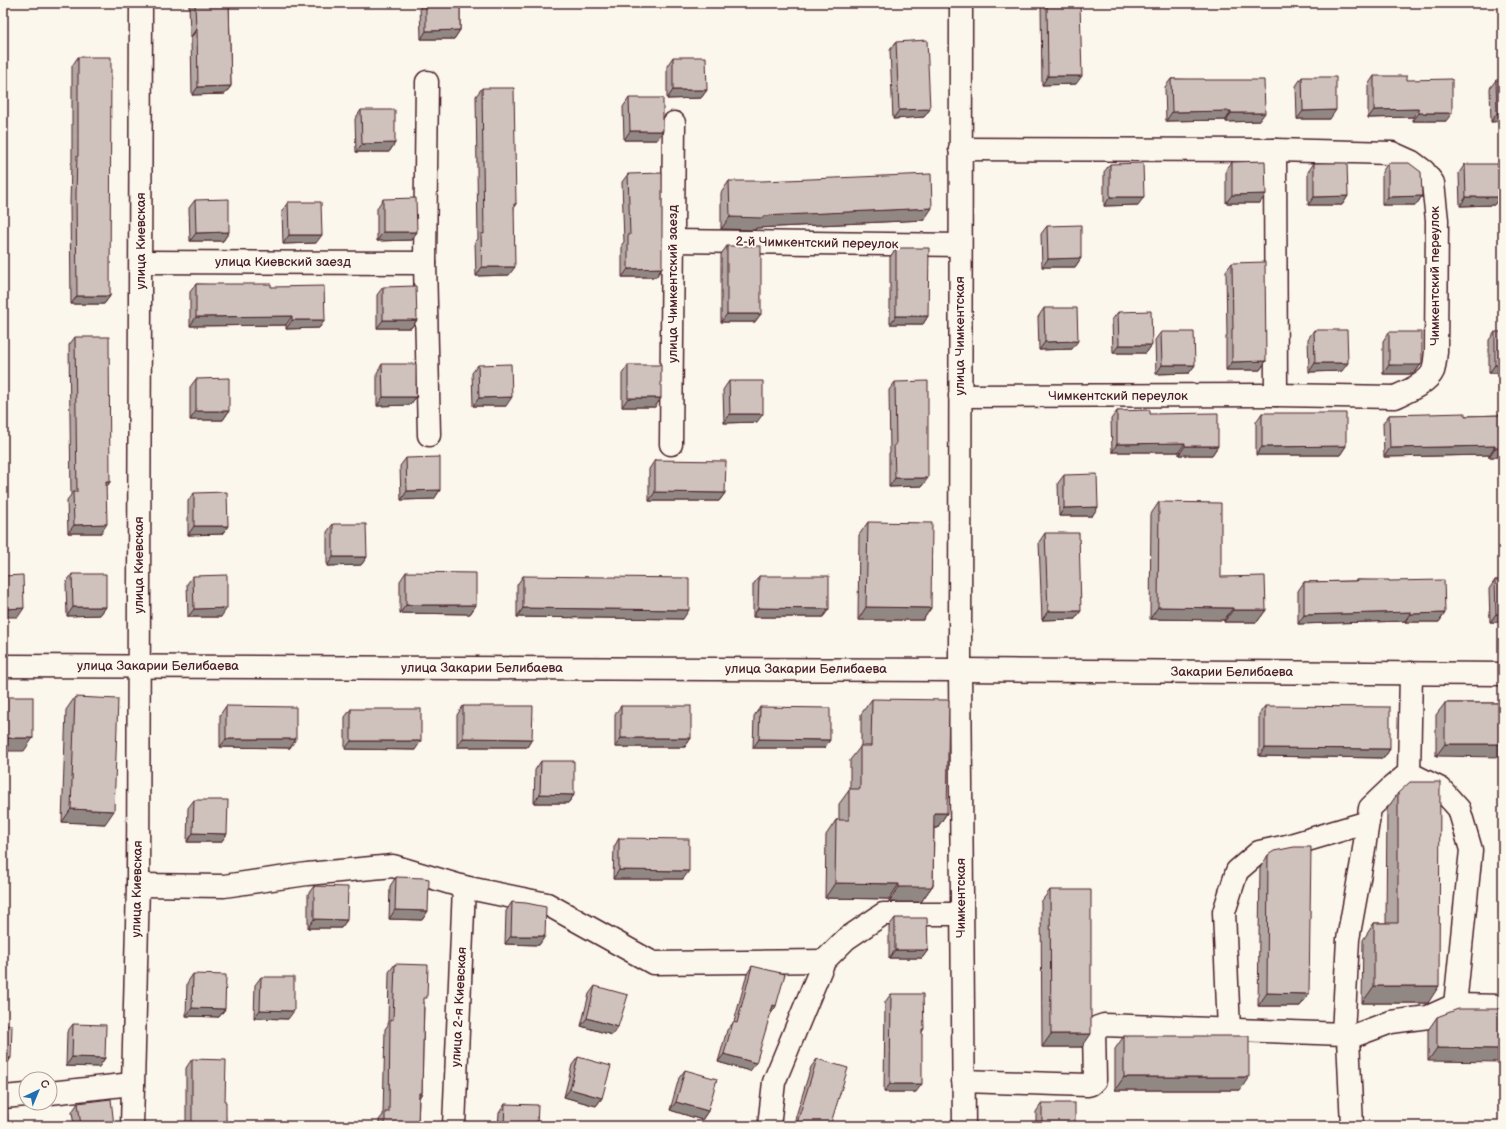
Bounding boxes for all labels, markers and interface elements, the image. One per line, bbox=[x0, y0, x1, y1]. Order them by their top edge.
street label: улица Киевская bbox=[133, 192, 149, 290]
street label: улица Чимкентский заезд bbox=[665, 205, 681, 363]
street label: Чимкентский переулок bbox=[1427, 206, 1443, 346]
street label: 2-й Чимкентский переулок bbox=[735, 234, 899, 252]
street label: улица Киевский заезд bbox=[215, 254, 351, 270]
street label: улица Чимкентская bbox=[952, 276, 968, 396]
street label: Чимкентский переулок bbox=[1048, 388, 1188, 404]
street label: улица Киевская bbox=[131, 516, 147, 614]
street label: улица Закарии Белибаева bbox=[77, 658, 239, 674]
street label: улица Закарии Белибаева bbox=[401, 660, 563, 676]
street label: улица Закарии Белибаева bbox=[725, 661, 887, 677]
street label: Закарии Белибаева bbox=[1171, 664, 1294, 680]
street label: улица Киевская bbox=[128, 840, 146, 938]
street label: Чимкентская bbox=[953, 858, 969, 938]
street label: улица 2-я Киевская bbox=[448, 947, 470, 1067]
north arrow bbox=[18, 1071, 58, 1111]
text: С bbox=[37, 1077, 52, 1092]

